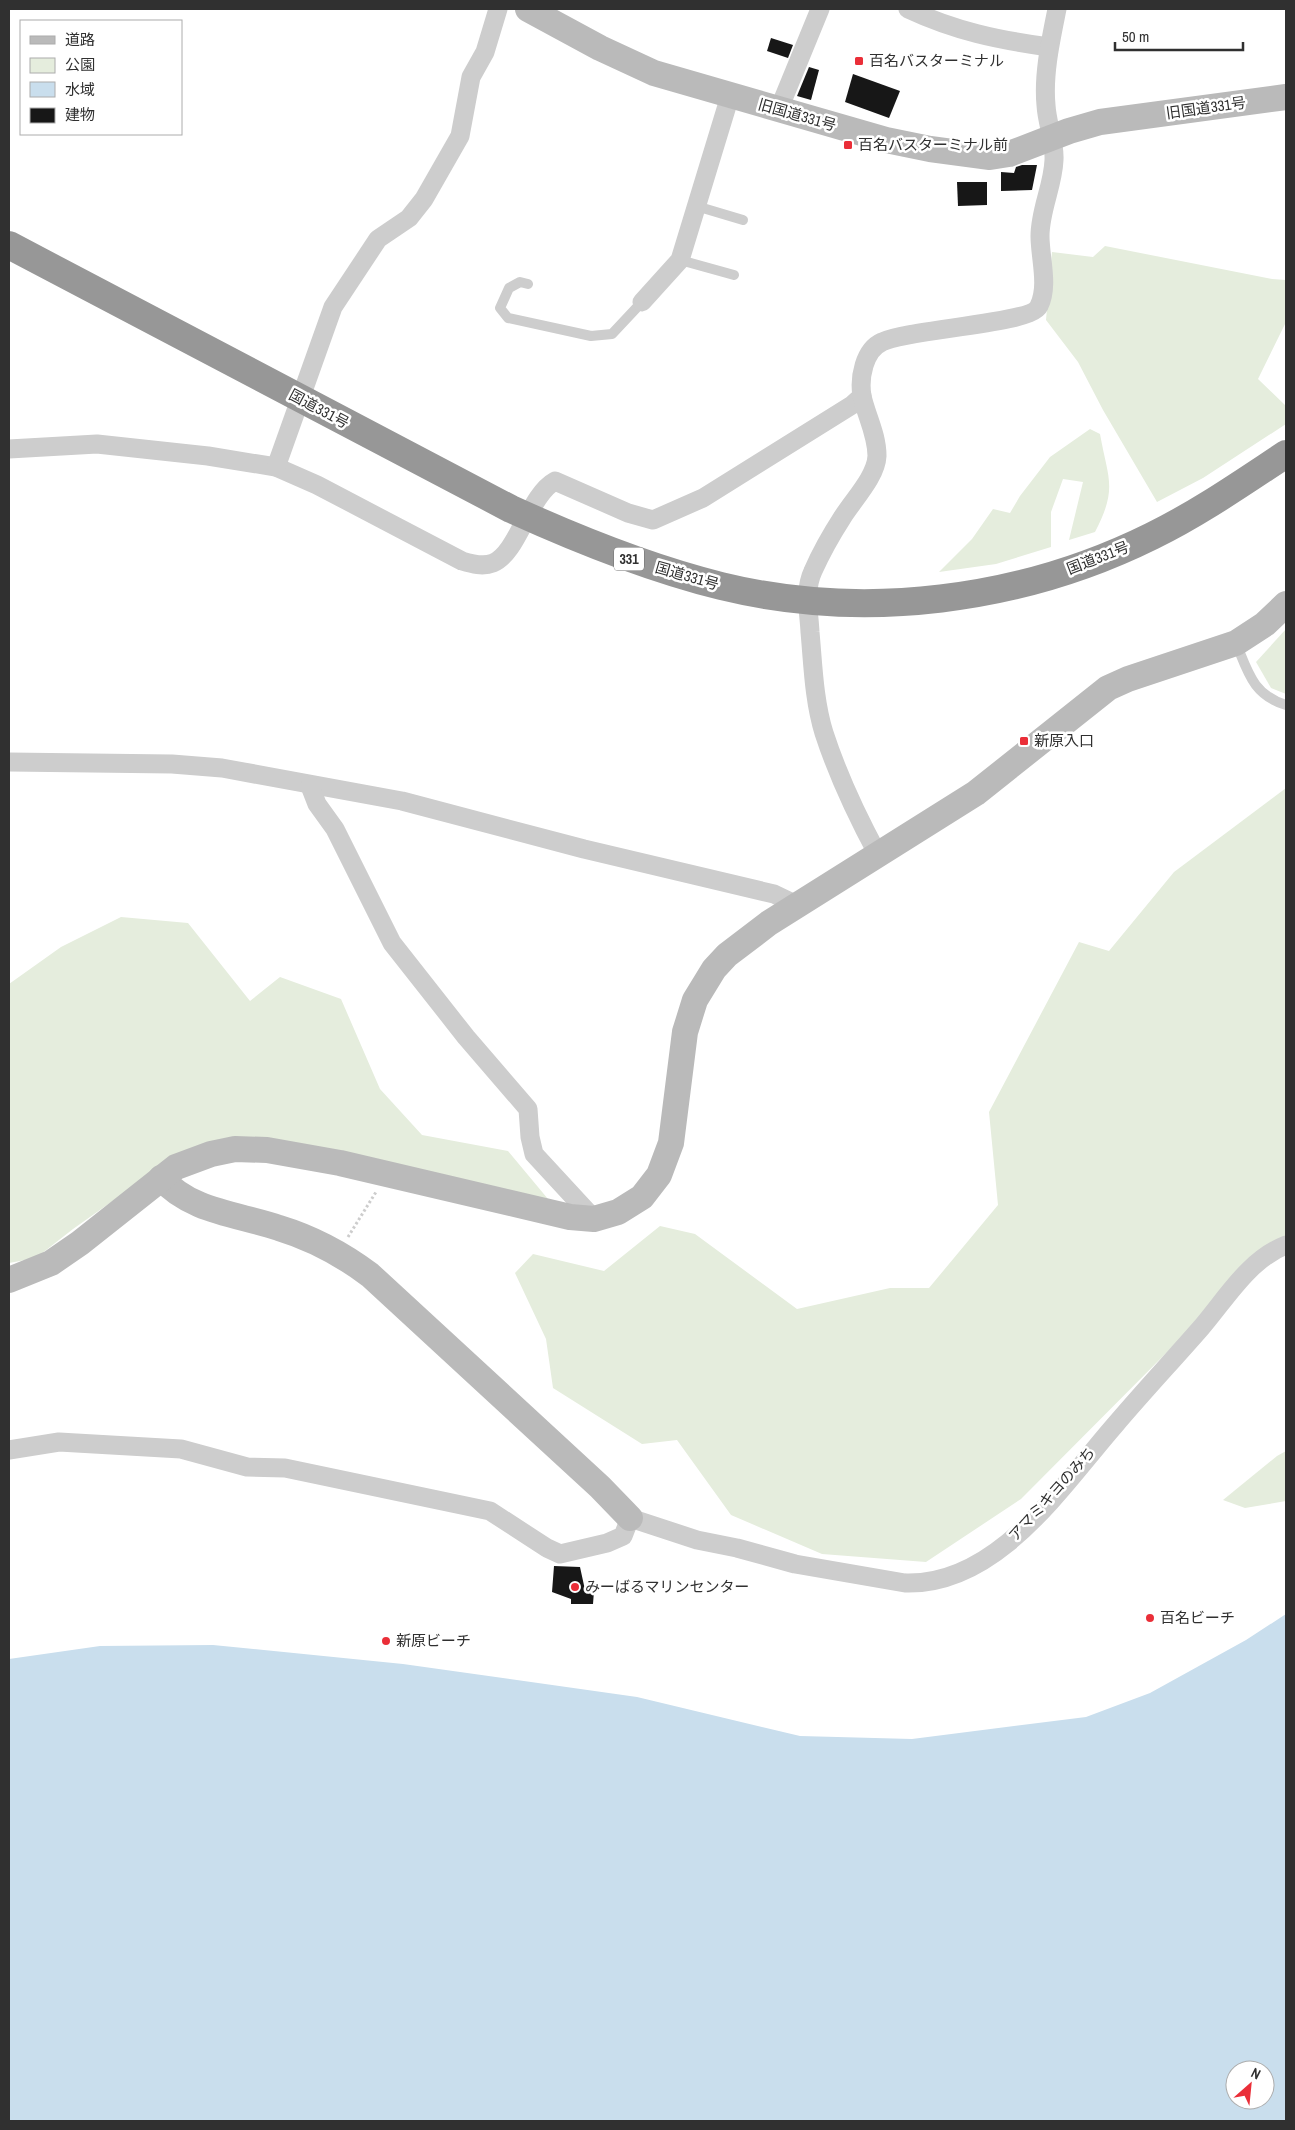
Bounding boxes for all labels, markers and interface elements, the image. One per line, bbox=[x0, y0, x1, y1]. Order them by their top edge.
legend bbox=[20, 20, 182, 135]
scale bar bbox=[1115, 20, 1242, 52]
text: 50 m bbox=[1122, 26, 1149, 47]
text: 道路 bbox=[65, 29, 95, 50]
place label: 百名バスターミナル bbox=[869, 50, 1004, 71]
text: 公園 bbox=[65, 54, 95, 75]
marker: 百名バスターミナル bbox=[853, 55, 865, 67]
text: 水域 bbox=[65, 79, 95, 100]
street label: 旧国道331号 bbox=[1165, 92, 1247, 124]
street label: 旧国道331号 bbox=[756, 93, 839, 136]
text: 建物 bbox=[65, 104, 95, 125]
place label: 百名バスターミナル前 bbox=[858, 134, 1008, 155]
marker: 百名バスターミナル前 bbox=[842, 139, 854, 151]
street label: 国道331号 bbox=[285, 384, 353, 433]
street label: 国道331号 bbox=[1063, 536, 1132, 579]
road number: 331 bbox=[614, 548, 644, 570]
street label: 国道331号 bbox=[653, 556, 722, 595]
place label: 新原入口 bbox=[1034, 730, 1094, 751]
marker: 新原入口 bbox=[1018, 735, 1030, 747]
street label: アマミキヨのみち bbox=[1004, 1442, 1100, 1545]
place label: みーばるマリンセンター bbox=[585, 1576, 749, 1597]
marker: みーばるマリンセンター bbox=[569, 1581, 581, 1593]
place label: 百名ビーチ bbox=[1160, 1607, 1235, 1628]
marker: 百名ビーチ bbox=[1144, 1612, 1156, 1624]
place label: 新原ビーチ bbox=[396, 1630, 471, 1651]
marker: 新原ビーチ bbox=[380, 1635, 392, 1647]
north arrow bbox=[1225, 2060, 1275, 2110]
text: N bbox=[1248, 2064, 1264, 2083]

